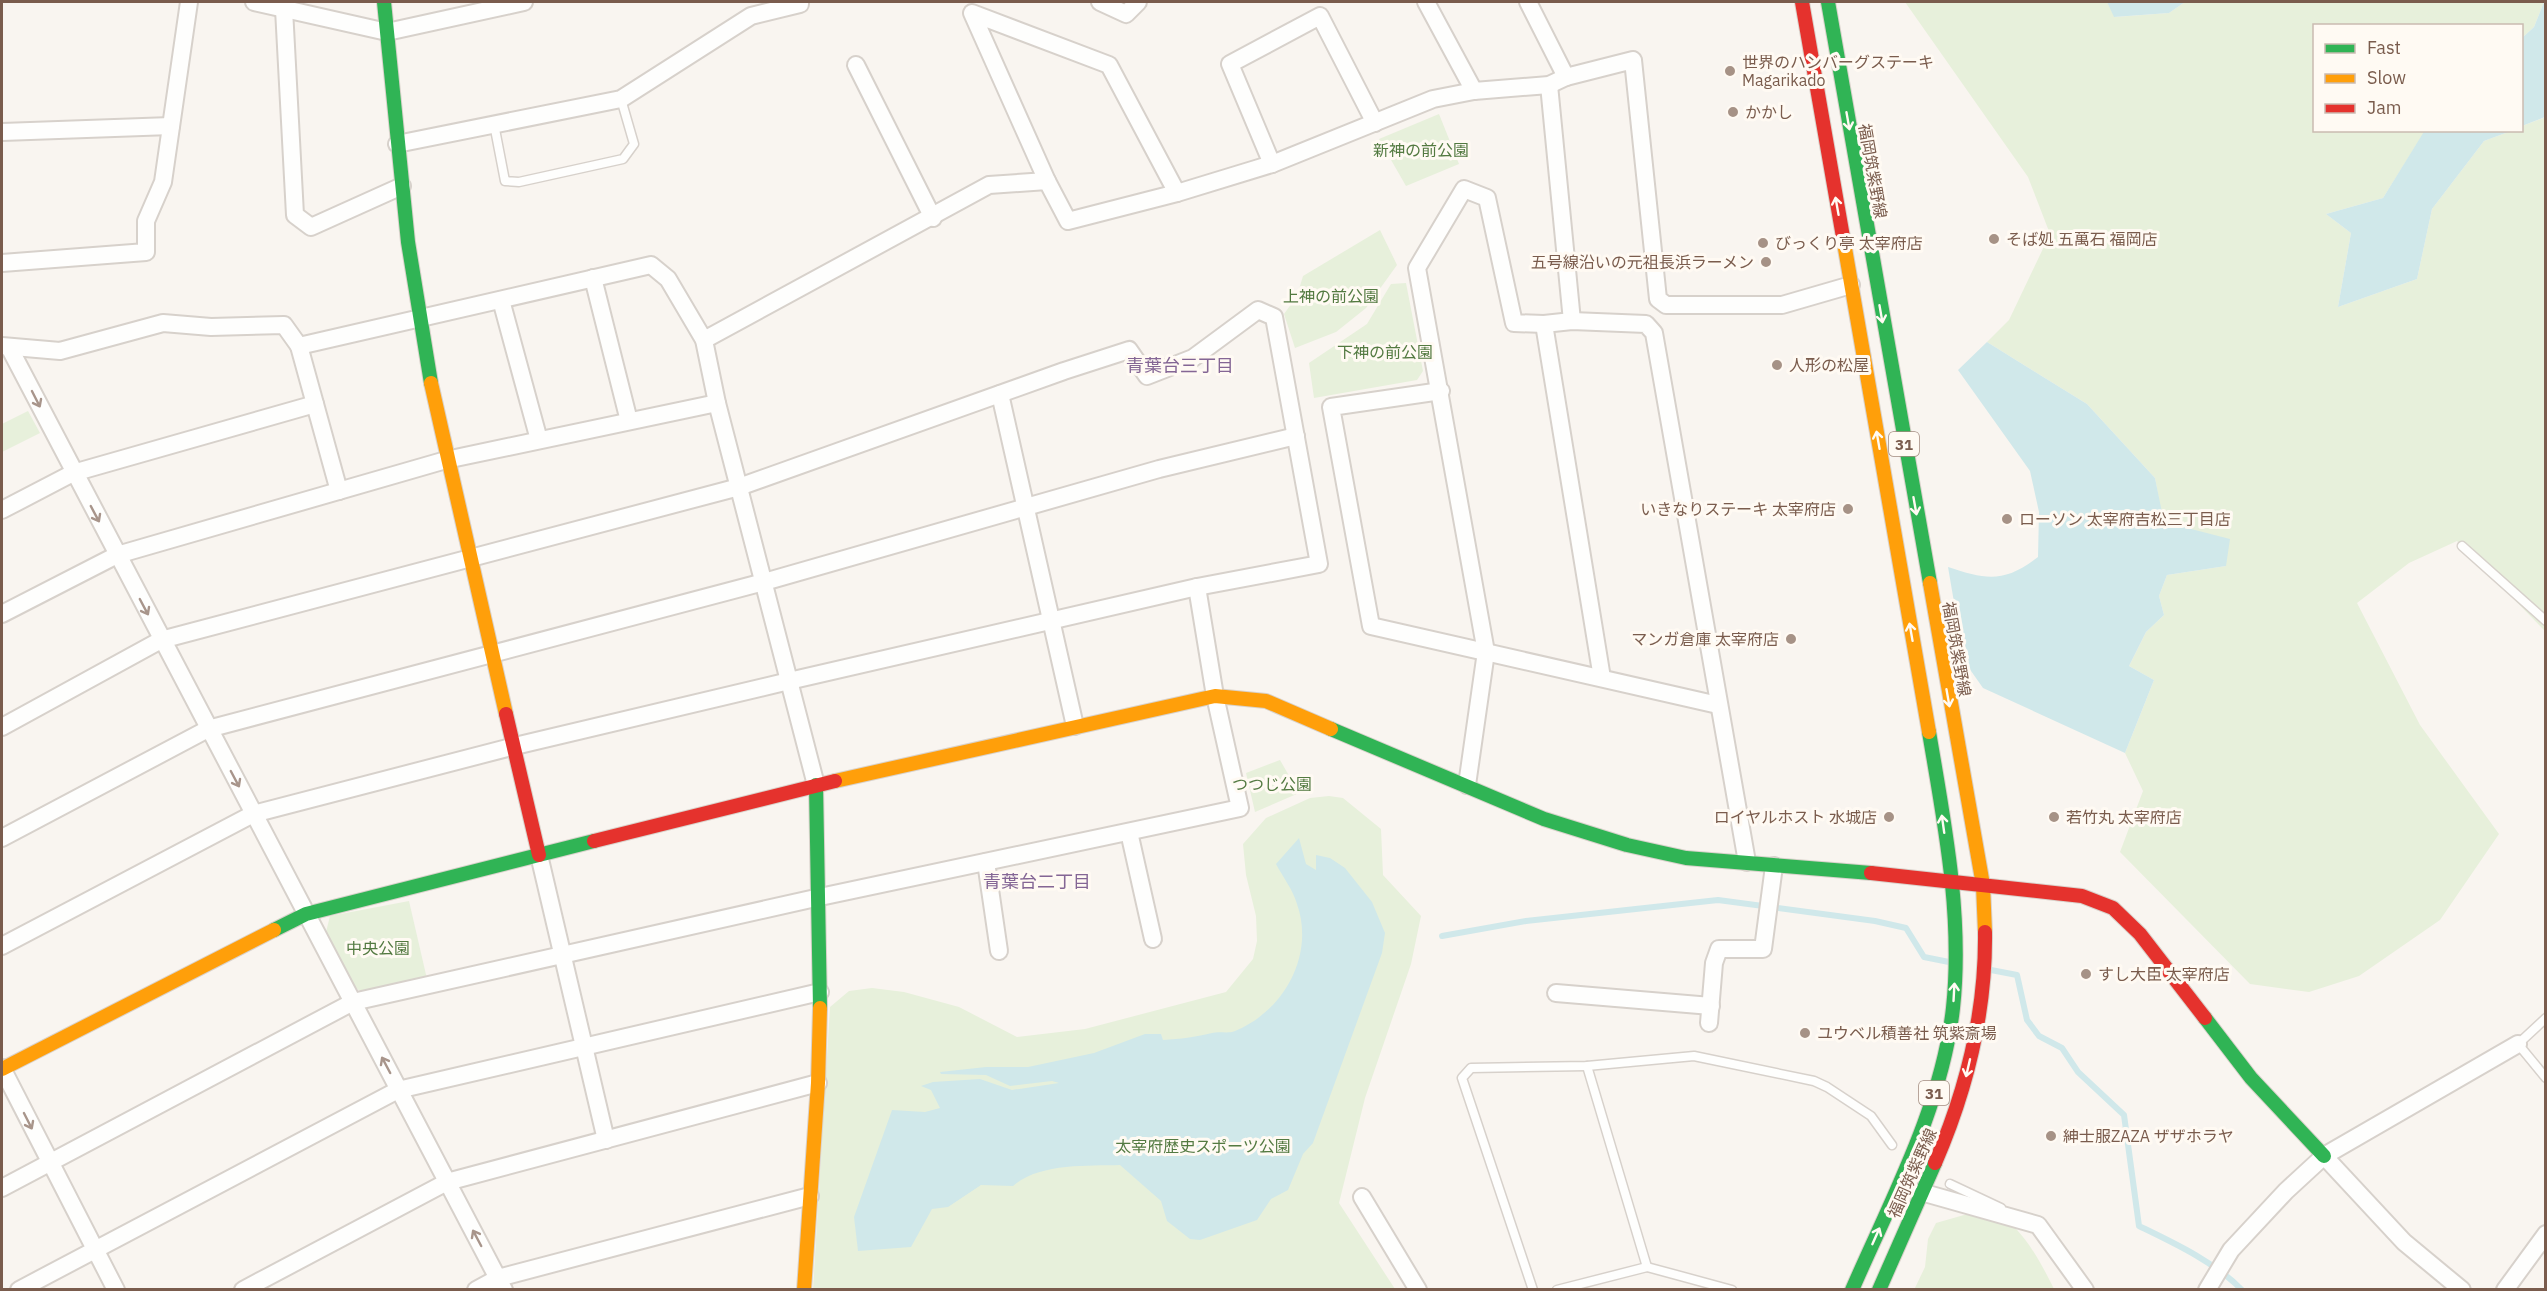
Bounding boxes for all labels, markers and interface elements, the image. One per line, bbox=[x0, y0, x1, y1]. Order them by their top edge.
legend bbox=[2313, 24, 2523, 132]
text: Fast bbox=[2367, 36, 2401, 59]
place label: 世界のハンバーグステーキ Magarikado bbox=[1742, 52, 1934, 90]
marker: 世界のハンバーグステーキ Magarikado bbox=[1723, 64, 1737, 78]
text: Slow bbox=[2367, 66, 2406, 89]
text: Jam bbox=[2367, 96, 2402, 119]
place label: かかし bbox=[1745, 102, 1793, 122]
marker: かかし bbox=[1726, 105, 1740, 119]
one-way arrow bbox=[1843, 111, 1854, 131]
street label: 福岡筑紫野線 bbox=[1855, 122, 1891, 220]
park label: 新神の前公園 bbox=[1373, 140, 1469, 160]
one-way arrow bbox=[1832, 197, 1843, 217]
place label: そば処 五萬石 福岡店 bbox=[2006, 229, 2158, 249]
marker: そば処 五萬石 福岡店 bbox=[1987, 232, 2001, 246]
place label: びっくり亭 太宰府店 bbox=[1775, 233, 1923, 253]
marker: びっくり亭 太宰府店 bbox=[1756, 236, 1770, 250]
place label: 五号線沿いの元祖長浜ラーメン bbox=[1531, 252, 1754, 272]
marker: 五号線沿いの元祖長浜ラーメン bbox=[1759, 255, 1773, 269]
park label: 上神の前公園 bbox=[1283, 286, 1379, 306]
one-way arrow bbox=[1876, 303, 1887, 323]
park label: 下神の前公園 bbox=[1337, 342, 1433, 362]
district label: 青葉台三丁目 bbox=[1126, 354, 1234, 377]
place label: 人形の松屋 bbox=[1789, 355, 1869, 375]
marker: 人形の松屋 bbox=[1770, 358, 1784, 372]
one-way arrow bbox=[30, 389, 42, 407]
one-way arrow bbox=[1872, 430, 1883, 450]
road number: 31 bbox=[1889, 432, 1919, 456]
one-way arrow bbox=[1909, 495, 1920, 515]
place label: いきなりステーキ 太宰府店 bbox=[1640, 499, 1836, 519]
marker: いきなりステーキ 太宰府店 bbox=[1841, 502, 1855, 516]
one-way arrow bbox=[89, 505, 101, 522]
place label: ローソン 太宰府吉松三丁目店 bbox=[2019, 509, 2231, 529]
marker: ローソン 太宰府吉松三丁目店 bbox=[2000, 512, 2014, 526]
one-way arrow bbox=[139, 597, 150, 615]
street label: 福岡筑紫野線 bbox=[1939, 600, 1975, 698]
one-way arrow bbox=[1905, 623, 1916, 642]
place label: マンガ倉庫 太宰府店 bbox=[1631, 629, 1779, 649]
marker: マンガ倉庫 太宰府店 bbox=[1784, 632, 1798, 646]
one-way arrow bbox=[1943, 687, 1954, 707]
one-way arrow bbox=[229, 770, 241, 788]
park label: つつじ公園 bbox=[1232, 774, 1312, 794]
place label: ロイヤルホスト 水城店 bbox=[1714, 807, 1877, 827]
place label: 若竹丸 太宰府店 bbox=[2066, 807, 2182, 827]
marker: ロイヤルホスト 水城店 bbox=[1882, 810, 1896, 824]
marker: 若竹丸 太宰府店 bbox=[2047, 810, 2061, 824]
one-way arrow bbox=[1938, 815, 1949, 835]
district label: 青葉台二丁目 bbox=[983, 870, 1091, 893]
park label: 中央公園 bbox=[346, 938, 410, 958]
place label: すし大臣 太宰府店 bbox=[2098, 964, 2230, 984]
marker: すし大臣 太宰府店 bbox=[2079, 967, 2093, 981]
one-way arrow bbox=[1949, 982, 1960, 1002]
place label: ユウベル積善社 筑紫斎場 bbox=[1817, 1023, 1997, 1043]
marker: ユウベル積善社 筑紫斎場 bbox=[1798, 1026, 1812, 1040]
one-way arrow bbox=[380, 1057, 391, 1075]
one-way arrow bbox=[1962, 1058, 1973, 1078]
road number: 31 bbox=[1919, 1081, 1949, 1105]
one-way arrow bbox=[23, 1111, 35, 1129]
street label: 福岡筑紫野線 bbox=[1883, 1125, 1941, 1221]
place label: 紳士服ZAZA ザザホラヤ bbox=[2063, 1126, 2234, 1146]
marker: 紳士服ZAZA ザザホラヤ bbox=[2044, 1129, 2058, 1143]
park label: 太宰府歴史スポーツ公園 bbox=[1115, 1136, 1291, 1156]
one-way arrow bbox=[1871, 1227, 1882, 1246]
one-way arrow bbox=[471, 1229, 482, 1247]

